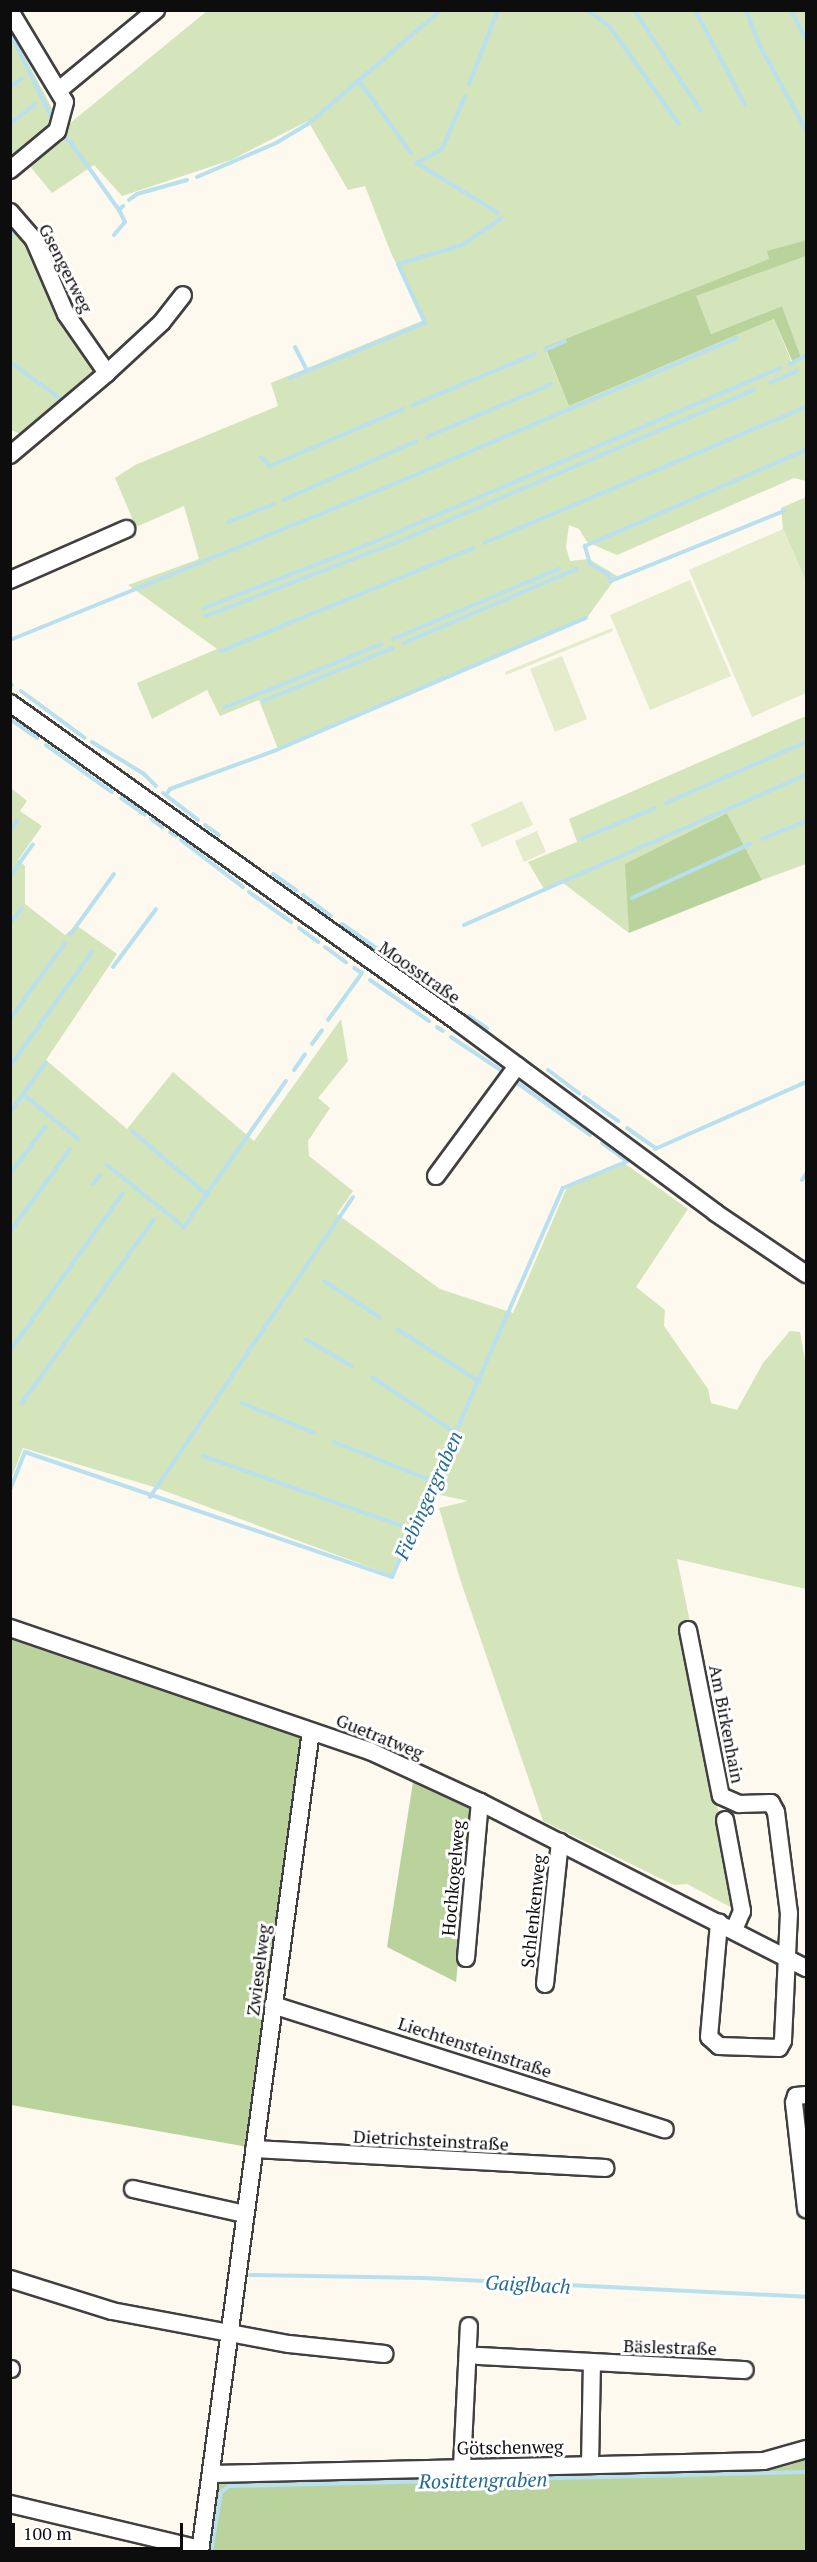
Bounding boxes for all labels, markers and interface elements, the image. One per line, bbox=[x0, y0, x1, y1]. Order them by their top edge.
street label: Gsengerweg bbox=[34, 220, 98, 316]
street label: Moosstraße bbox=[375, 936, 465, 1008]
water label: Fiebingergraben bbox=[389, 1427, 467, 1563]
street label: Am Birkenhain bbox=[705, 1663, 749, 1785]
street label: Guetratweg bbox=[333, 1709, 427, 1763]
street label: Hochkogelweg bbox=[437, 1819, 469, 1937]
street label: Schlenkenweg bbox=[516, 1853, 550, 1969]
street label: Zwieselweg bbox=[242, 1923, 274, 2017]
street label: Liechtensteinstraße bbox=[395, 2012, 555, 2082]
street label: Dietrichsteinstraße bbox=[353, 2125, 509, 2155]
water label: Gaiglbach bbox=[485, 2270, 571, 2298]
street label: Bäslestraße bbox=[623, 2335, 717, 2359]
street label: Götschenweg bbox=[456, 2435, 564, 2459]
water label: Rosittengraben bbox=[418, 2467, 548, 2493]
scale bar bbox=[15, 2511, 186, 2549]
text: 100 m bbox=[23, 2521, 72, 2545]

